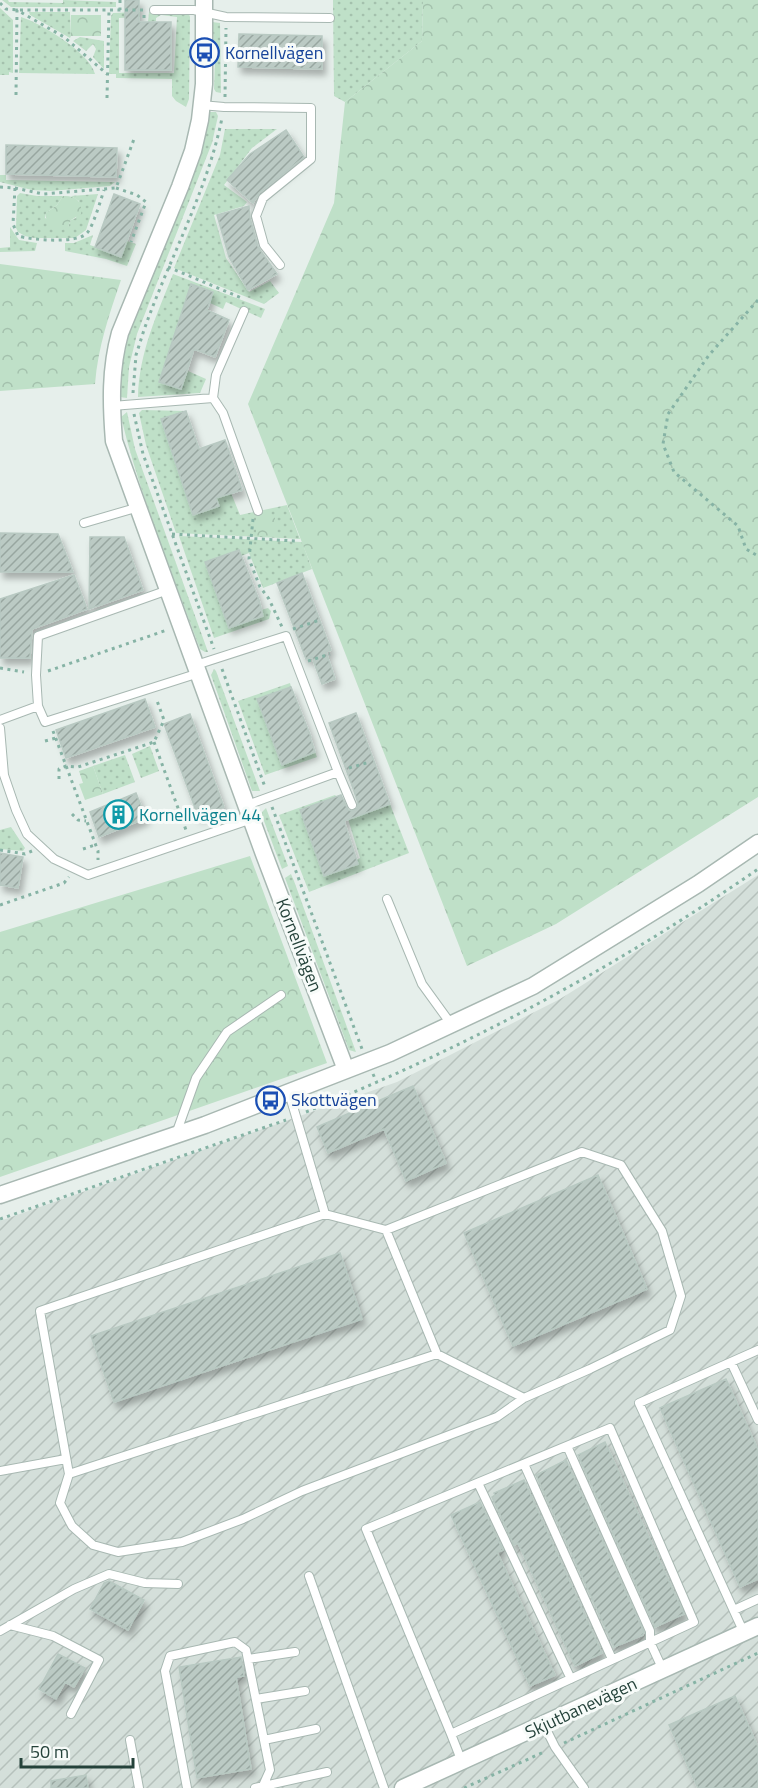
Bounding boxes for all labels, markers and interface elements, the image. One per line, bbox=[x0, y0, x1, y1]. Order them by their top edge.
bus stop icon: Kornellvägen bbox=[188, 37, 220, 69]
place label: Kornellvägen bbox=[225, 39, 323, 66]
building icon: Kornellvägen 44 bbox=[102, 799, 134, 831]
place label: Kornellvägen 44 bbox=[139, 801, 261, 828]
street label: Kornellvägen bbox=[269, 894, 330, 996]
bus stop icon: Skottvägen bbox=[254, 1084, 286, 1116]
place label: Skottvägen bbox=[291, 1086, 377, 1113]
street label: Skjutbanevägen bbox=[520, 1670, 641, 1745]
scale bar bbox=[21, 1731, 134, 1769]
text: 50 m bbox=[30, 1738, 69, 1765]

